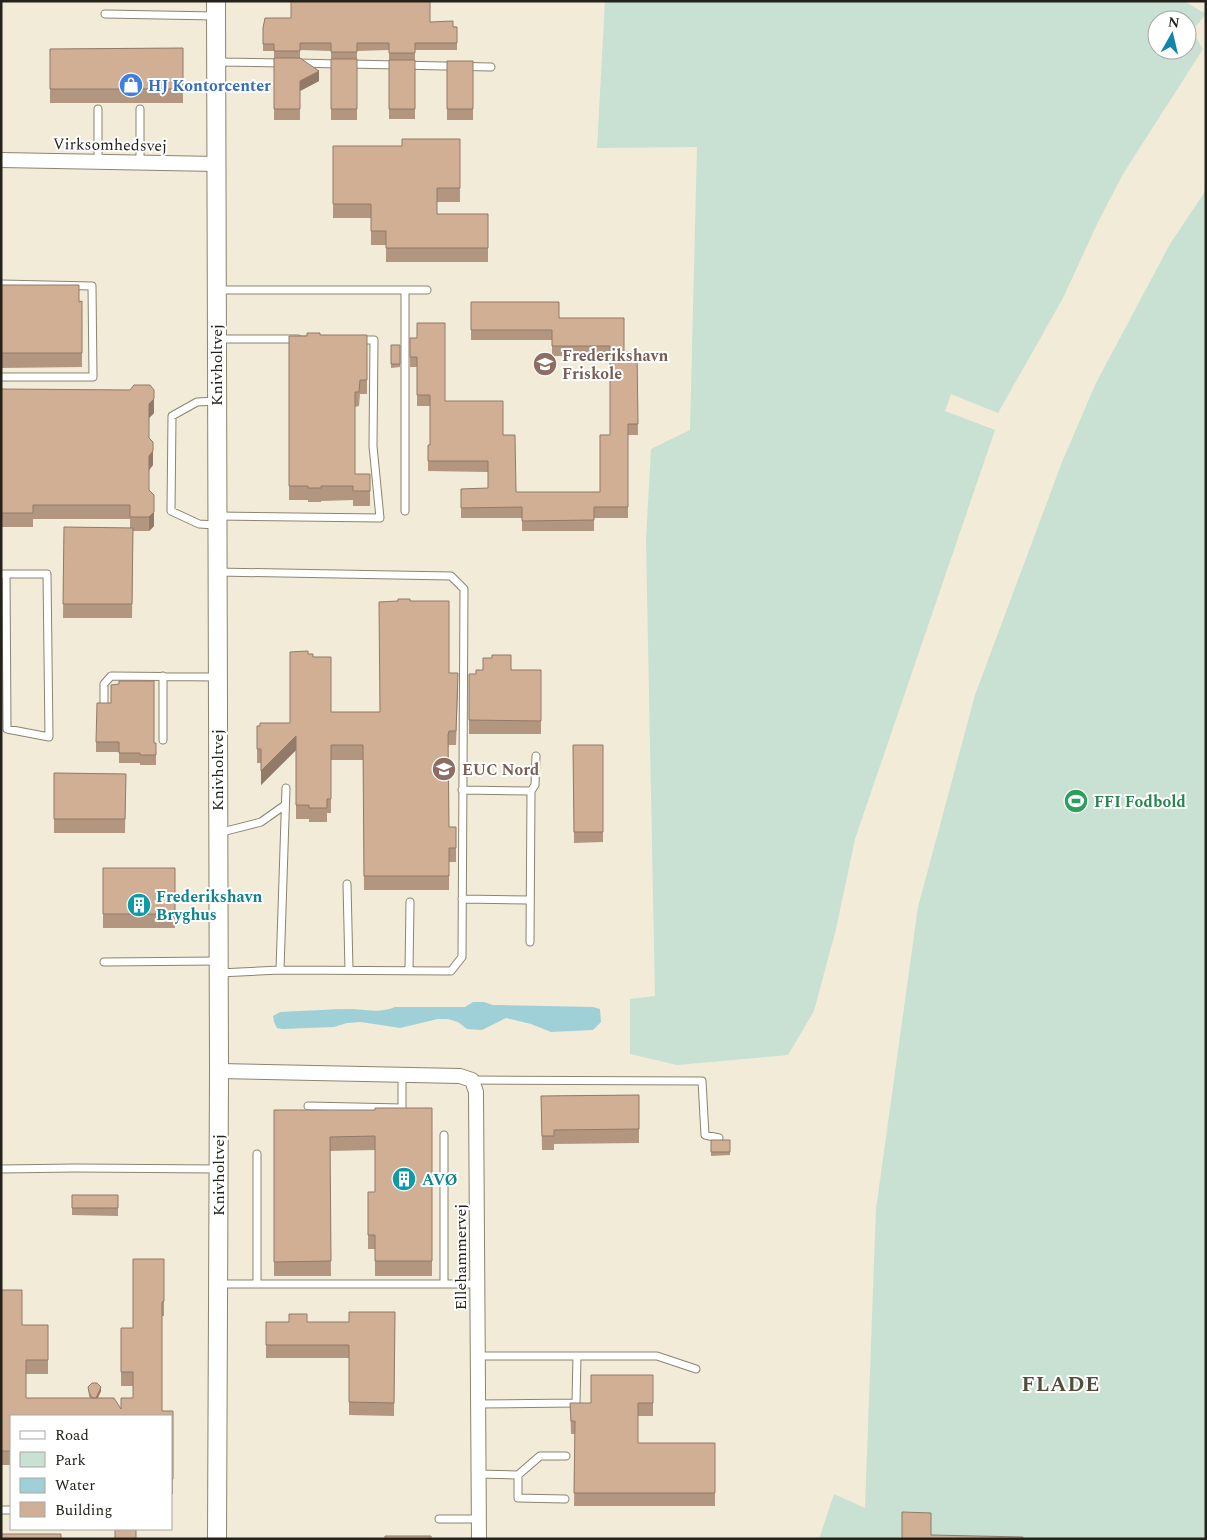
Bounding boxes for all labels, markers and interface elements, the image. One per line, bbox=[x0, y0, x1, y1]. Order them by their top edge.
north arrow bbox=[1147, 10, 1197, 60]
text: N bbox=[1167, 11, 1181, 34]
shop icon: HJ Kontorcenter bbox=[118, 72, 144, 98]
place label: HJ Kontorcenter bbox=[148, 74, 271, 98]
street label: Virksomhedsvej bbox=[53, 132, 167, 158]
street label: Knivholtvej bbox=[205, 324, 229, 406]
place label: Frederikshavn Friskole bbox=[562, 344, 668, 386]
school or university icon: Frederikshavn Friskole bbox=[532, 351, 558, 377]
street label: Knivholtvej bbox=[206, 729, 230, 811]
school or university icon: EUC Nord bbox=[431, 756, 457, 782]
place label: EUC Nord bbox=[462, 758, 539, 782]
sports icon: FFI Fodbold bbox=[1063, 788, 1089, 814]
place label: FFI Fodbold bbox=[1094, 790, 1186, 814]
place label: Frederikshavn Bryghus bbox=[156, 885, 262, 927]
building icon: Frederikshavn Bryghus bbox=[126, 892, 152, 918]
street label: Knivholtvej bbox=[207, 1134, 231, 1216]
building icon: AVØ bbox=[391, 1166, 417, 1192]
place label: AVØ bbox=[422, 1168, 457, 1192]
street label: Ellehammervej bbox=[449, 1204, 473, 1310]
district label: FLADE bbox=[1021, 1369, 1101, 1401]
legend bbox=[10, 1415, 172, 1530]
text: Road bbox=[55, 1424, 89, 1447]
text: Park bbox=[55, 1449, 86, 1472]
text: Water bbox=[55, 1474, 95, 1497]
text: Building bbox=[55, 1499, 112, 1522]

